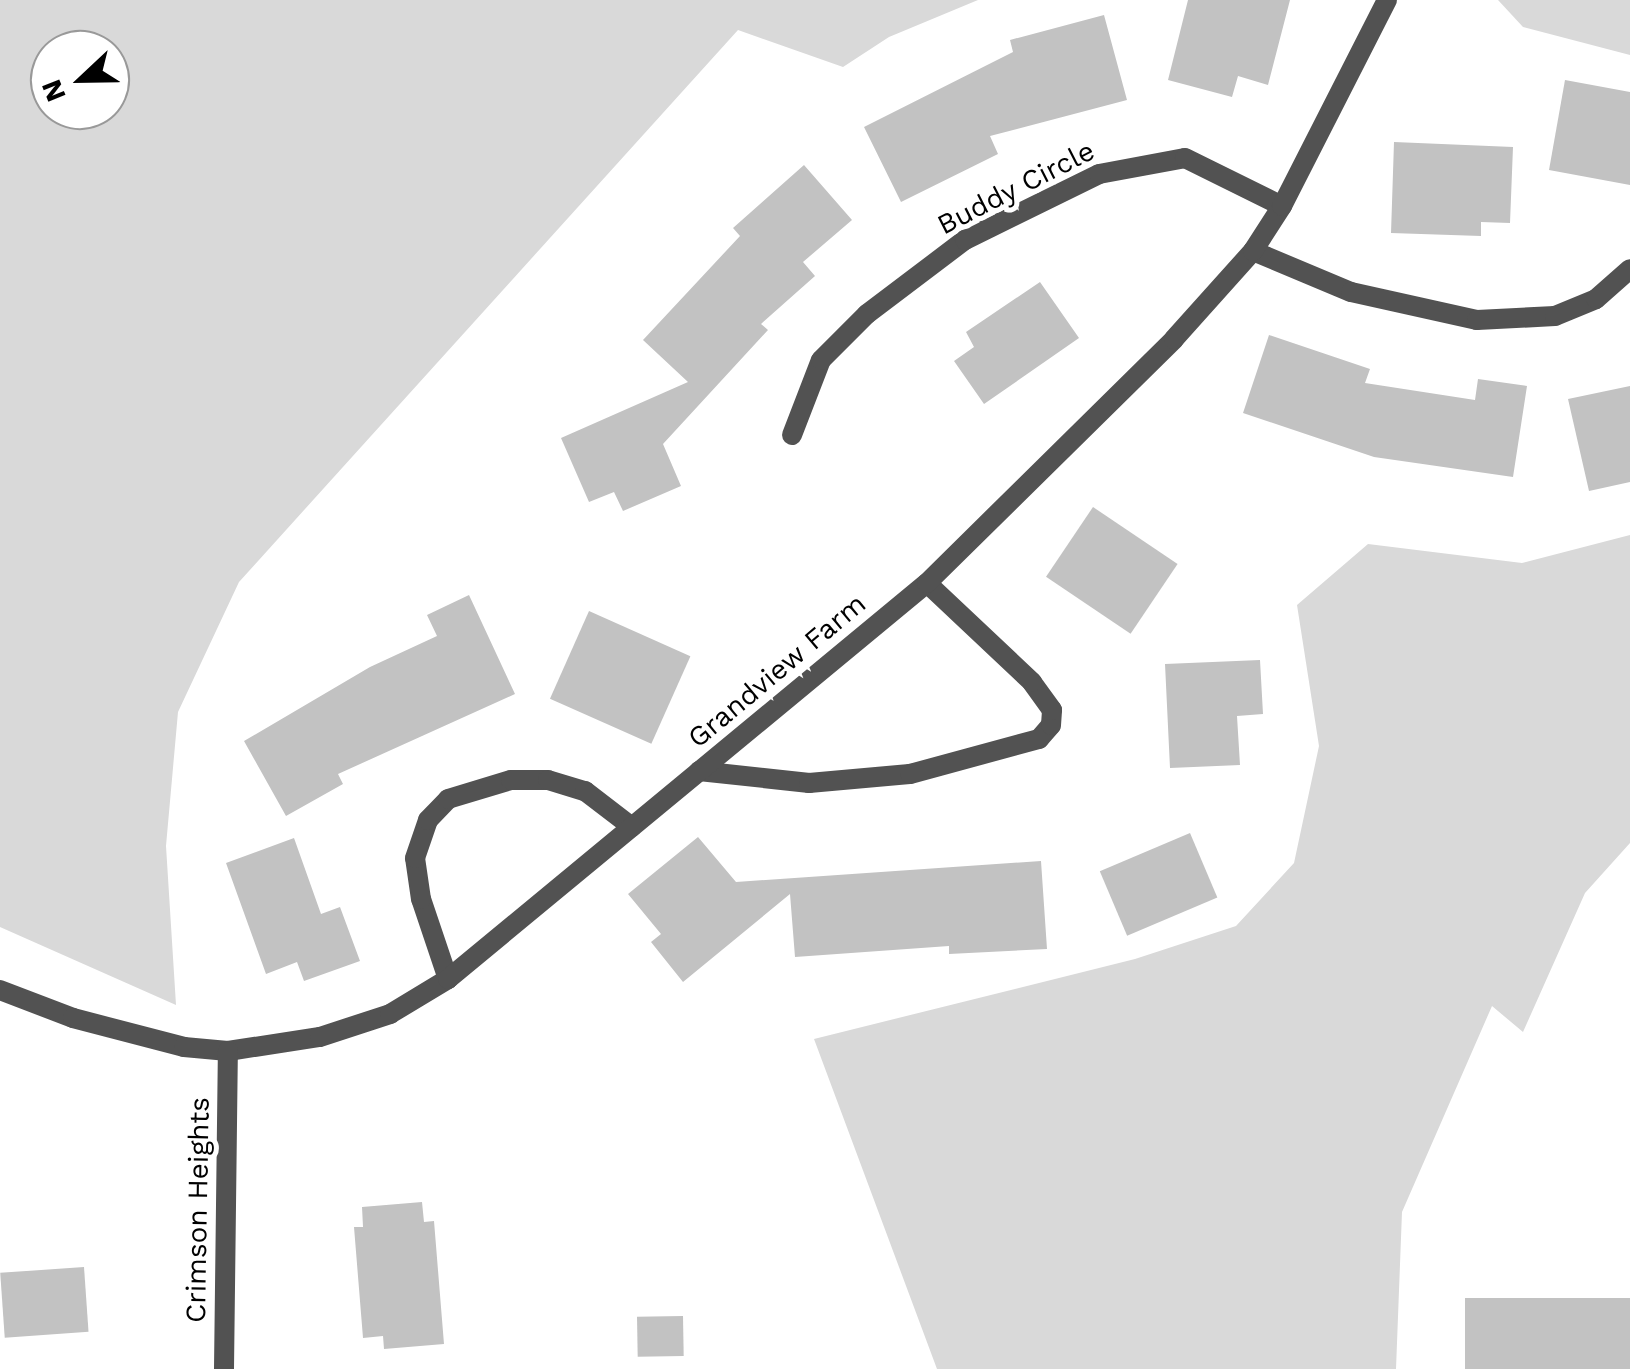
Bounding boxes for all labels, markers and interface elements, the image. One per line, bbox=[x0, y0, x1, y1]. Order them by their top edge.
north arrow bbox=[30, 30, 130, 130]
text: N bbox=[34, 75, 73, 106]
street label: Buddy Circle bbox=[931, 134, 1101, 242]
street label: Grandview Farm bbox=[681, 587, 873, 755]
street label: Crimson Heights bbox=[179, 1097, 217, 1323]

